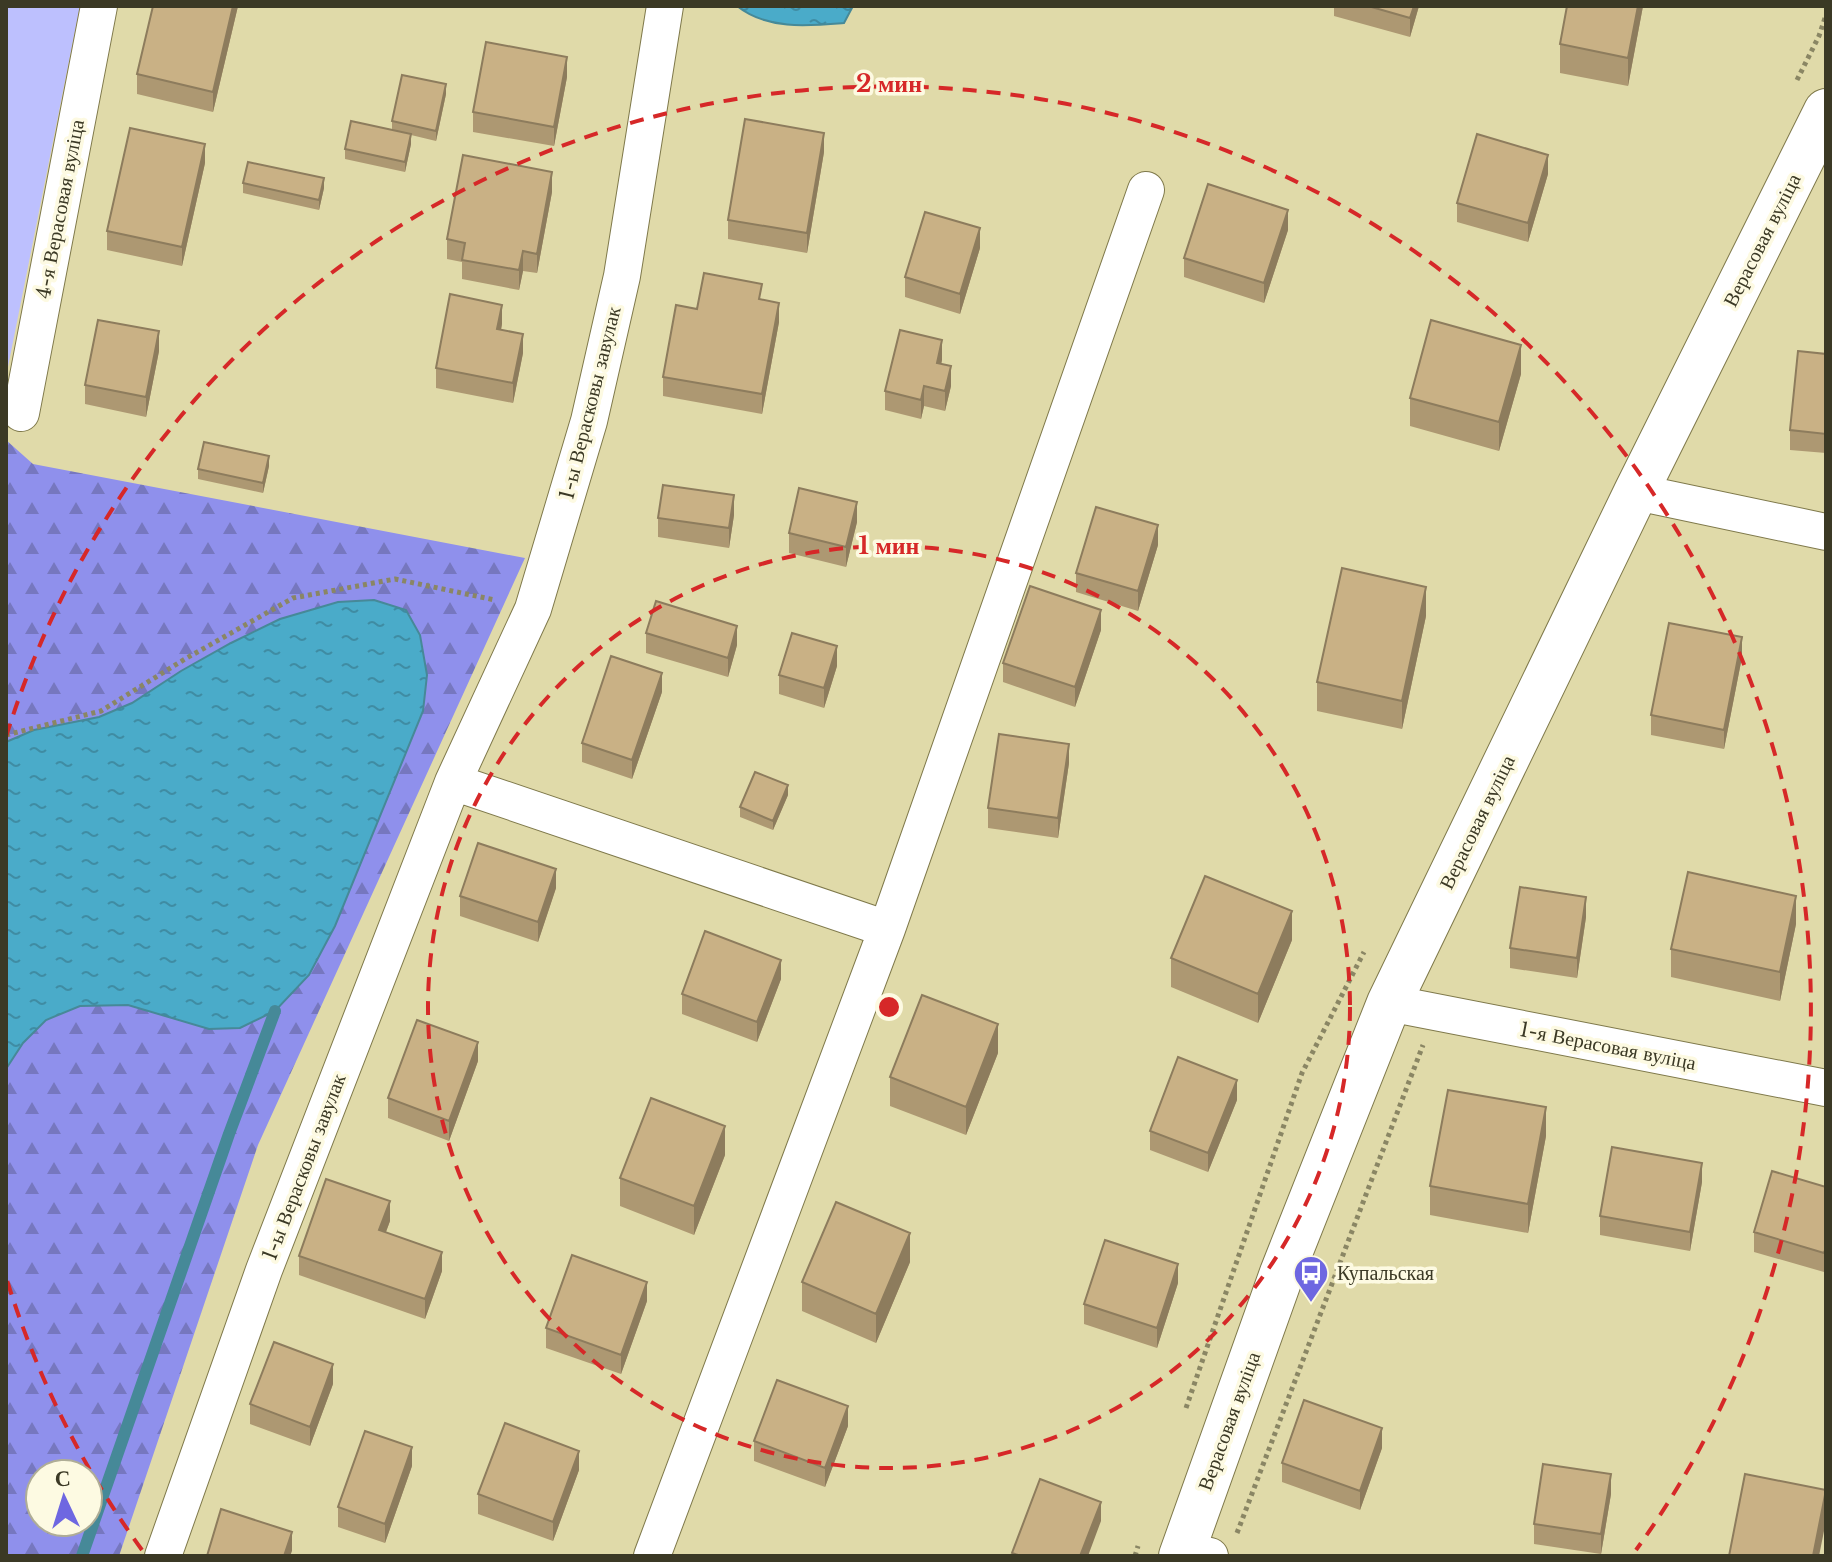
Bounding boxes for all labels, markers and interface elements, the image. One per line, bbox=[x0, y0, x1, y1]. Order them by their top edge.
text: 2 мин bbox=[856, 69, 922, 98]
street label: 4-я Верасовая вуліца bbox=[31, 117, 89, 301]
street label: Верасовая вуліца bbox=[1718, 169, 1806, 310]
street label: 1-ы Верасковы завулак bbox=[554, 304, 626, 502]
text: 1 мин bbox=[859, 531, 920, 560]
street label: Верасовая вуліца bbox=[1434, 751, 1520, 893]
centre of rings bbox=[875, 993, 903, 1021]
street label: 1-я Верасовая вуліца bbox=[1518, 1017, 1698, 1075]
street label: 1-ы Верасковы завулак bbox=[257, 1070, 351, 1264]
bus stop icon: Купальская bbox=[1292, 1254, 1330, 1304]
place label: Купальская bbox=[1337, 1261, 1434, 1285]
street label: Верасовая вуліца bbox=[1193, 1348, 1265, 1494]
north arrow bbox=[24, 1458, 104, 1538]
text: С bbox=[54, 1465, 72, 1493]

